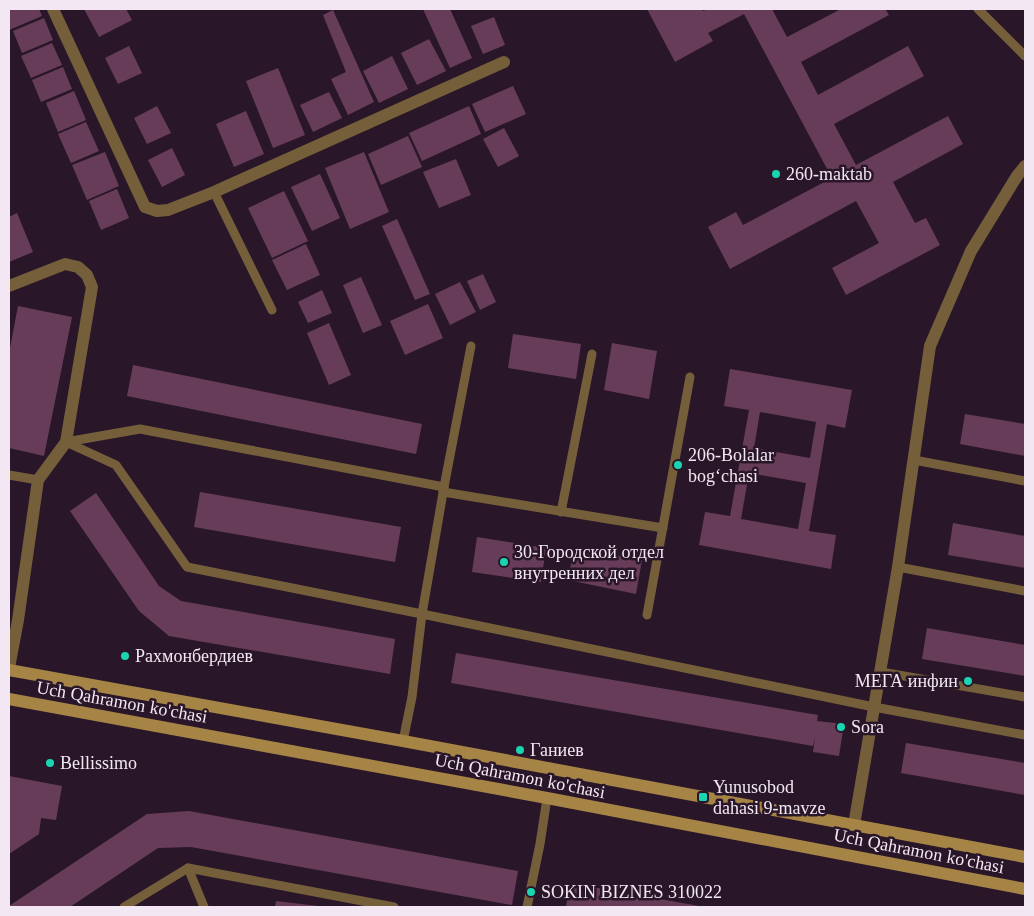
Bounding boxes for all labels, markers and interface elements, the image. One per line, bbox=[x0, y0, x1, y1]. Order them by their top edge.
place label: 260-maktab bbox=[786, 164, 872, 184]
marker: 260-maktab bbox=[770, 168, 782, 180]
place label: 206-Bolalar bogʻchasi bbox=[688, 445, 774, 486]
marker: 206-Bolalar bogʻchasi bbox=[672, 459, 684, 471]
place label: 30-Городской отдел внутренних дел bbox=[514, 542, 664, 583]
marker: 30-Городской отдел внутренних дел bbox=[498, 556, 510, 568]
place label: Рахмонбердиев bbox=[135, 646, 253, 666]
marker: Рахмонбердиев bbox=[119, 650, 131, 662]
place label: МЕГА инфин bbox=[855, 671, 958, 691]
marker: МЕГА инфин bbox=[962, 675, 974, 687]
street label: Uch Qahramon ko'chasi bbox=[35, 677, 209, 727]
place label: Sora bbox=[851, 717, 884, 737]
marker: Sora bbox=[835, 721, 847, 733]
place label: Ганиев bbox=[530, 740, 584, 760]
marker: Ганиев bbox=[514, 744, 526, 756]
street label: Uch Qahramon ko'chasi bbox=[433, 750, 607, 802]
place label: Bellissimo bbox=[60, 753, 137, 773]
marker: Bellissimo bbox=[44, 757, 56, 769]
place label: Yunusobod dahasi 9-mavze bbox=[713, 777, 825, 818]
marker: Yunusobod dahasi 9-mavze bbox=[697, 791, 709, 803]
street label: Uch Qahramon ko'chasi bbox=[832, 825, 1006, 877]
place label: SOKIN BIZNES 310022 bbox=[541, 882, 722, 902]
marker: SOKIN BIZNES 310022 bbox=[525, 886, 537, 898]

